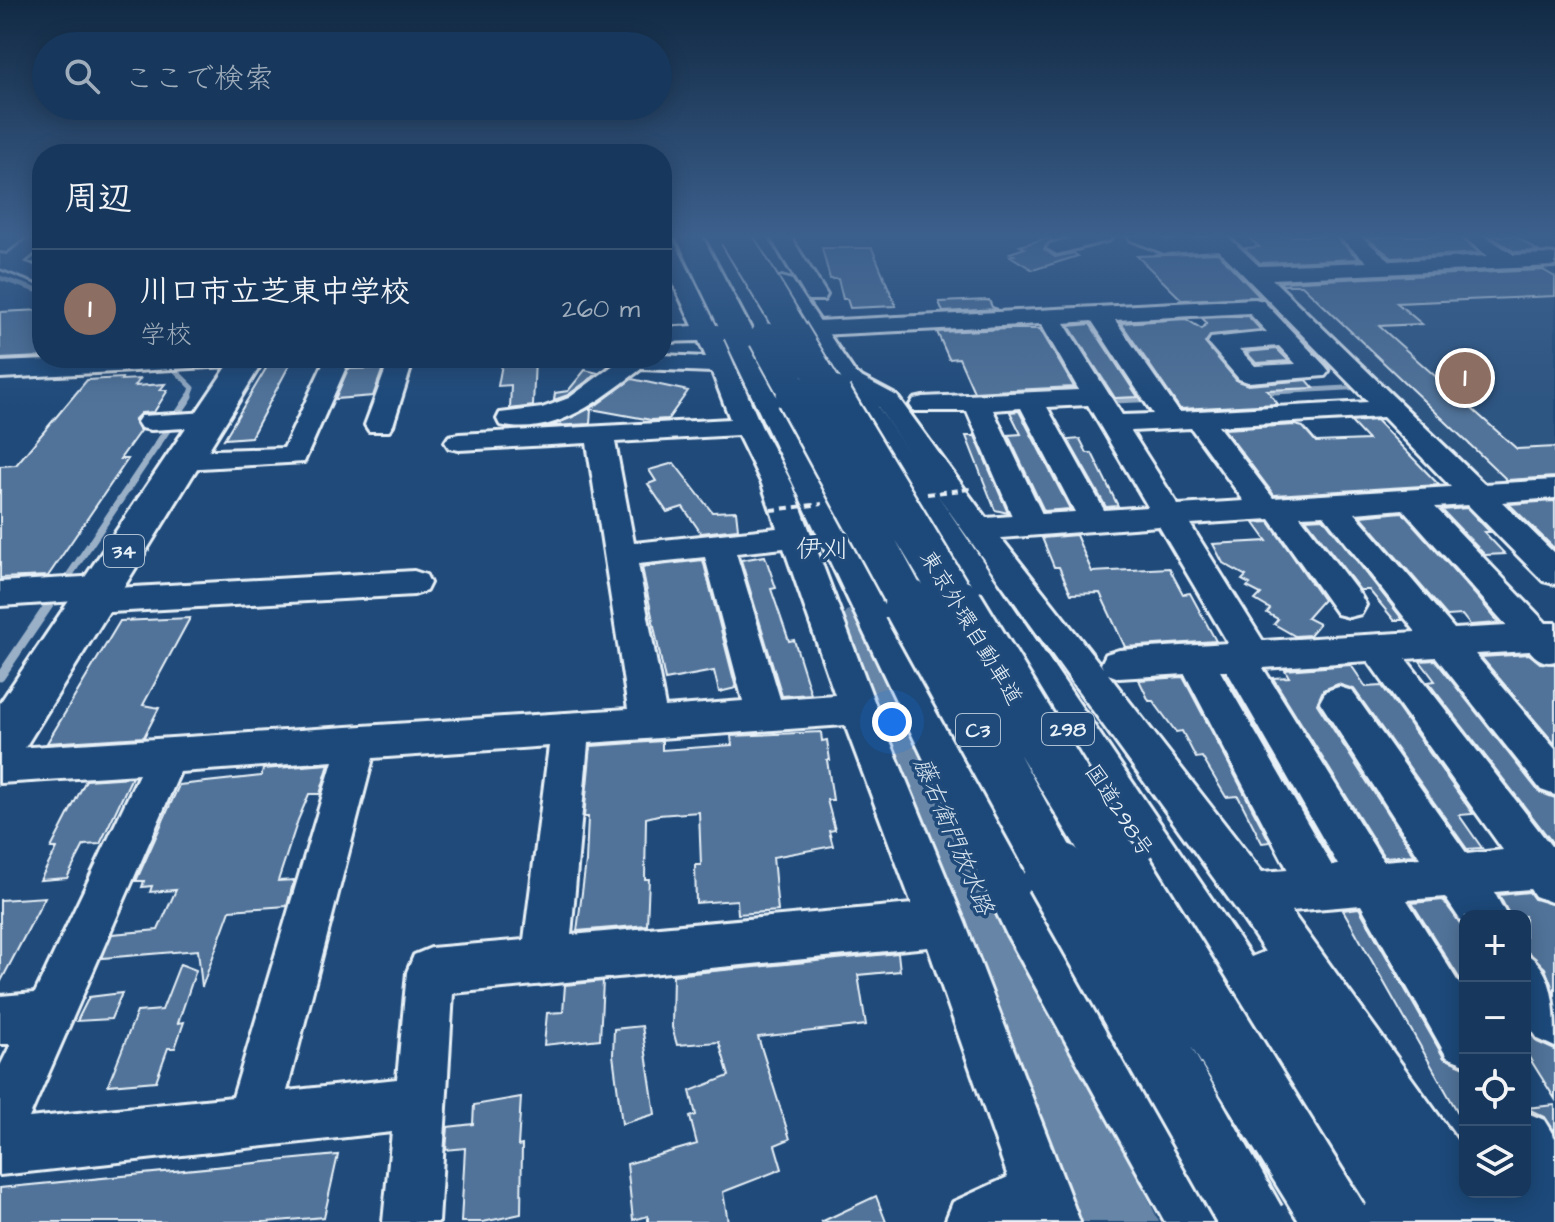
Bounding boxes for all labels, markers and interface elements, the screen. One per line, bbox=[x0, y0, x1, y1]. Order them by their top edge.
search box bbox=[32, 32, 672, 120]
icon: search bbox=[60, 54, 104, 98]
text: ここで検索 bbox=[124, 58, 274, 100]
text: 周辺 bbox=[64, 175, 132, 223]
text: 川口市立芝東中学校 bbox=[140, 271, 410, 313]
text: 1 bbox=[88, 291, 92, 327]
text: 260 m bbox=[562, 291, 640, 327]
text: 学校 bbox=[140, 317, 192, 353]
pin: 1 bbox=[1439, 348, 1491, 408]
district label: 伊刈 bbox=[796, 531, 848, 567]
road number: 34 bbox=[104, 535, 144, 567]
street label: 東京外環自動車道 bbox=[912, 544, 1029, 711]
your location bbox=[872, 702, 912, 742]
road number: 298 bbox=[1042, 713, 1094, 745]
road number: C3 bbox=[956, 714, 1000, 746]
water label: 藤右衛門放水路 bbox=[905, 752, 1002, 922]
street label: 国道298号 bbox=[1077, 758, 1160, 863]
map controls bbox=[1459, 910, 1531, 1198]
button: + bbox=[1459, 910, 1531, 982]
button: − bbox=[1459, 982, 1531, 1054]
button: locate bbox=[1459, 1054, 1531, 1126]
button: layers bbox=[1459, 1126, 1531, 1198]

